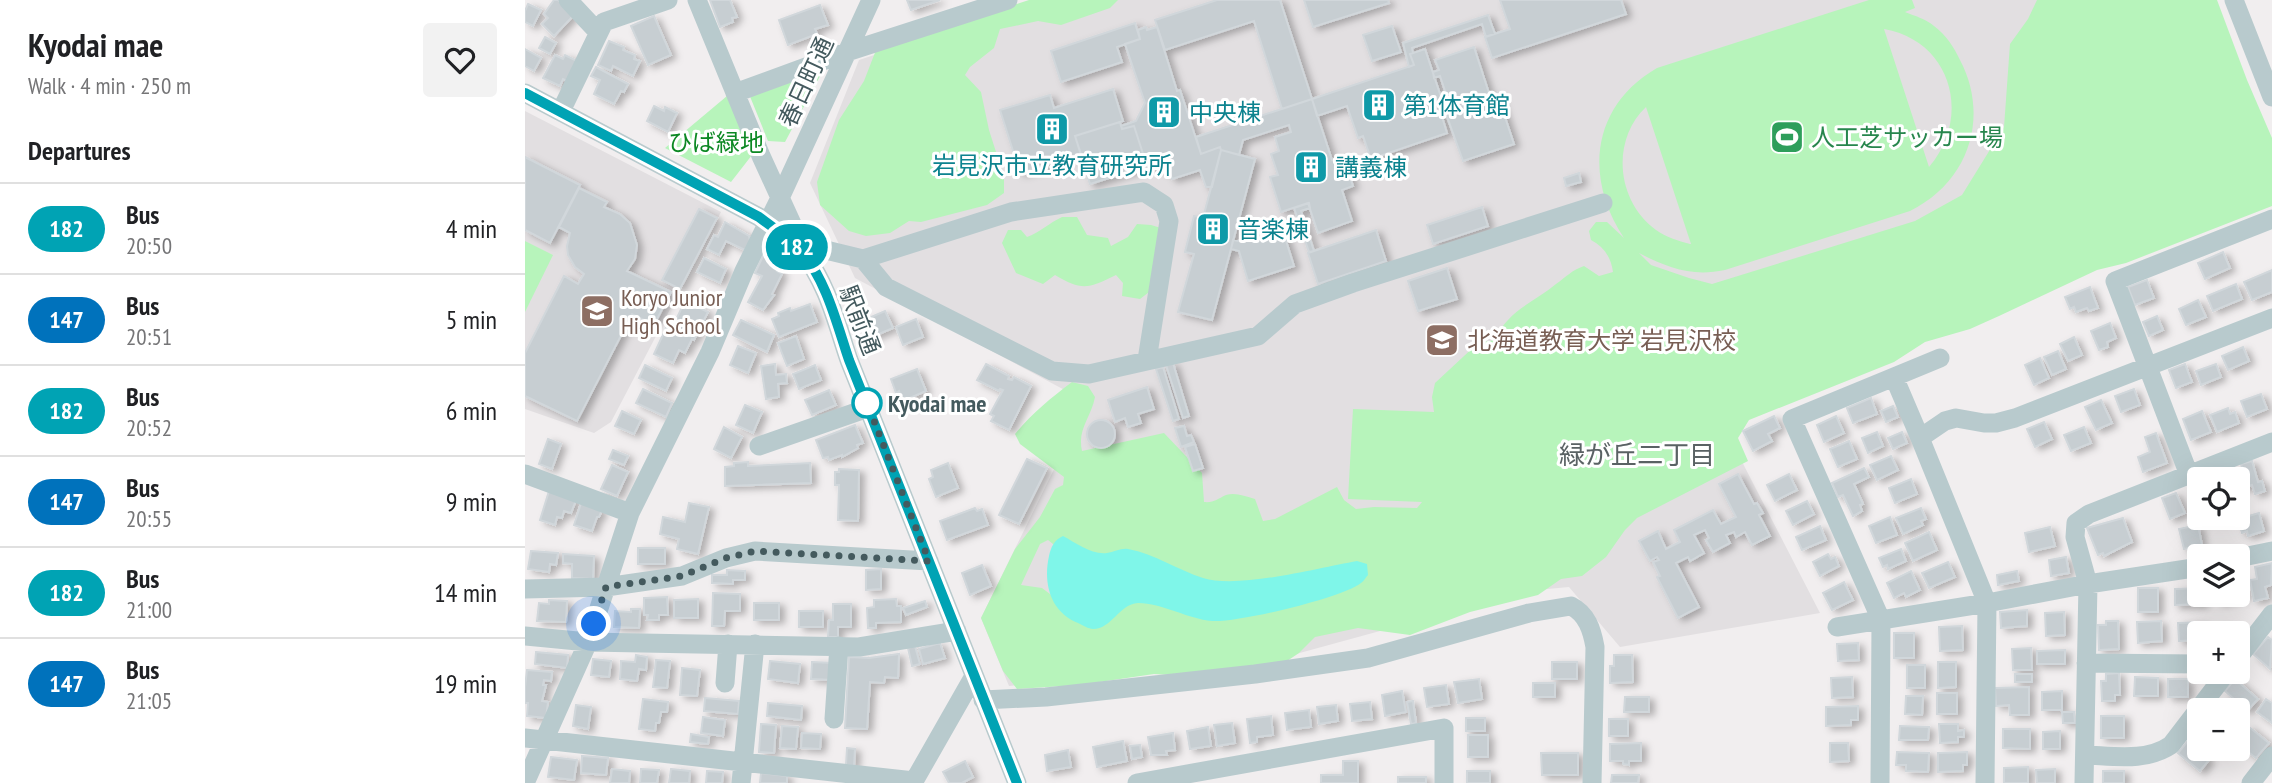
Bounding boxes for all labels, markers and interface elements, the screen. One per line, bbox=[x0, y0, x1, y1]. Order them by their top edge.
text: Kyodai mae bbox=[28, 23, 164, 66]
button: heart bbox=[423, 23, 497, 97]
street label: 春日町通 bbox=[772, 32, 840, 132]
text: Walk · 4 min · 250 m bbox=[28, 71, 191, 100]
building icon: 第1体育館 bbox=[1360, 86, 1398, 124]
place label: 第1体育館 bbox=[1403, 90, 1510, 121]
building icon: 中央棟 bbox=[1145, 93, 1183, 131]
place label: 中央棟 bbox=[1189, 97, 1261, 128]
building icon: 岩見沢市立教育研究所 bbox=[1033, 110, 1071, 148]
sports icon: 人工芝サッカー場 bbox=[1768, 118, 1806, 156]
place label: 人工芝サッカー場 bbox=[1811, 122, 2003, 153]
park label: ひば緑地 bbox=[668, 127, 764, 158]
text: Departures bbox=[28, 134, 131, 167]
building icon: 講義棟 bbox=[1292, 148, 1330, 186]
place label: 岩見沢市立教育研究所 bbox=[932, 150, 1172, 181]
place label: 講義棟 bbox=[1335, 152, 1407, 183]
text: Bus bbox=[126, 198, 159, 231]
building icon: 音楽棟 bbox=[1194, 210, 1232, 248]
text: 4 min bbox=[446, 212, 497, 245]
text: 182 bbox=[49, 213, 84, 244]
place label: 音楽棟 bbox=[1237, 214, 1309, 245]
line badge: 182 bbox=[757, 224, 837, 270]
text: 20:50 bbox=[126, 231, 172, 260]
text: 182 bbox=[780, 231, 814, 262]
street label: 駅前通 bbox=[833, 281, 887, 359]
place label: Koryo Junior High School bbox=[621, 282, 723, 341]
text: Bus bbox=[126, 289, 159, 322]
school or university icon: Koryo Junior High School bbox=[578, 292, 616, 330]
text: 5 min bbox=[446, 303, 497, 336]
text: 147 bbox=[49, 304, 84, 335]
school or university icon: 北海道教育大学 岩見沢校 bbox=[1423, 321, 1461, 359]
text: 20:51 bbox=[126, 322, 172, 351]
place label: 北海道教育大学 岩見沢校 bbox=[1467, 325, 1736, 356]
text: Bus bbox=[126, 380, 159, 413]
marker: Kyodai mae bbox=[852, 388, 882, 418]
place label: Kyodai mae bbox=[888, 388, 987, 419]
text: 6 min bbox=[446, 394, 497, 427]
text: 182 bbox=[49, 395, 84, 426]
text: 20:52 bbox=[126, 413, 172, 442]
district label: 緑が丘二丁目 bbox=[1559, 438, 1715, 471]
map controls bbox=[2187, 467, 2250, 761]
button: locate bbox=[2187, 467, 2250, 530]
text: Bus bbox=[126, 471, 159, 504]
text: 9 min bbox=[446, 485, 497, 518]
text: 147 bbox=[49, 486, 84, 517]
text: 20:55 bbox=[126, 504, 172, 533]
button: layers bbox=[2187, 544, 2250, 607]
text: Bus bbox=[126, 562, 159, 595]
text: 14 min bbox=[434, 576, 497, 609]
text: 182 bbox=[49, 577, 84, 608]
text: 21:00 bbox=[126, 595, 172, 624]
your location bbox=[576, 606, 611, 641]
button: + bbox=[2187, 621, 2250, 684]
text: Bus bbox=[126, 653, 159, 686]
text: 19 min bbox=[434, 667, 497, 700]
text: 147 bbox=[49, 668, 84, 699]
text: 21:05 bbox=[126, 686, 172, 715]
button: − bbox=[2187, 698, 2250, 761]

